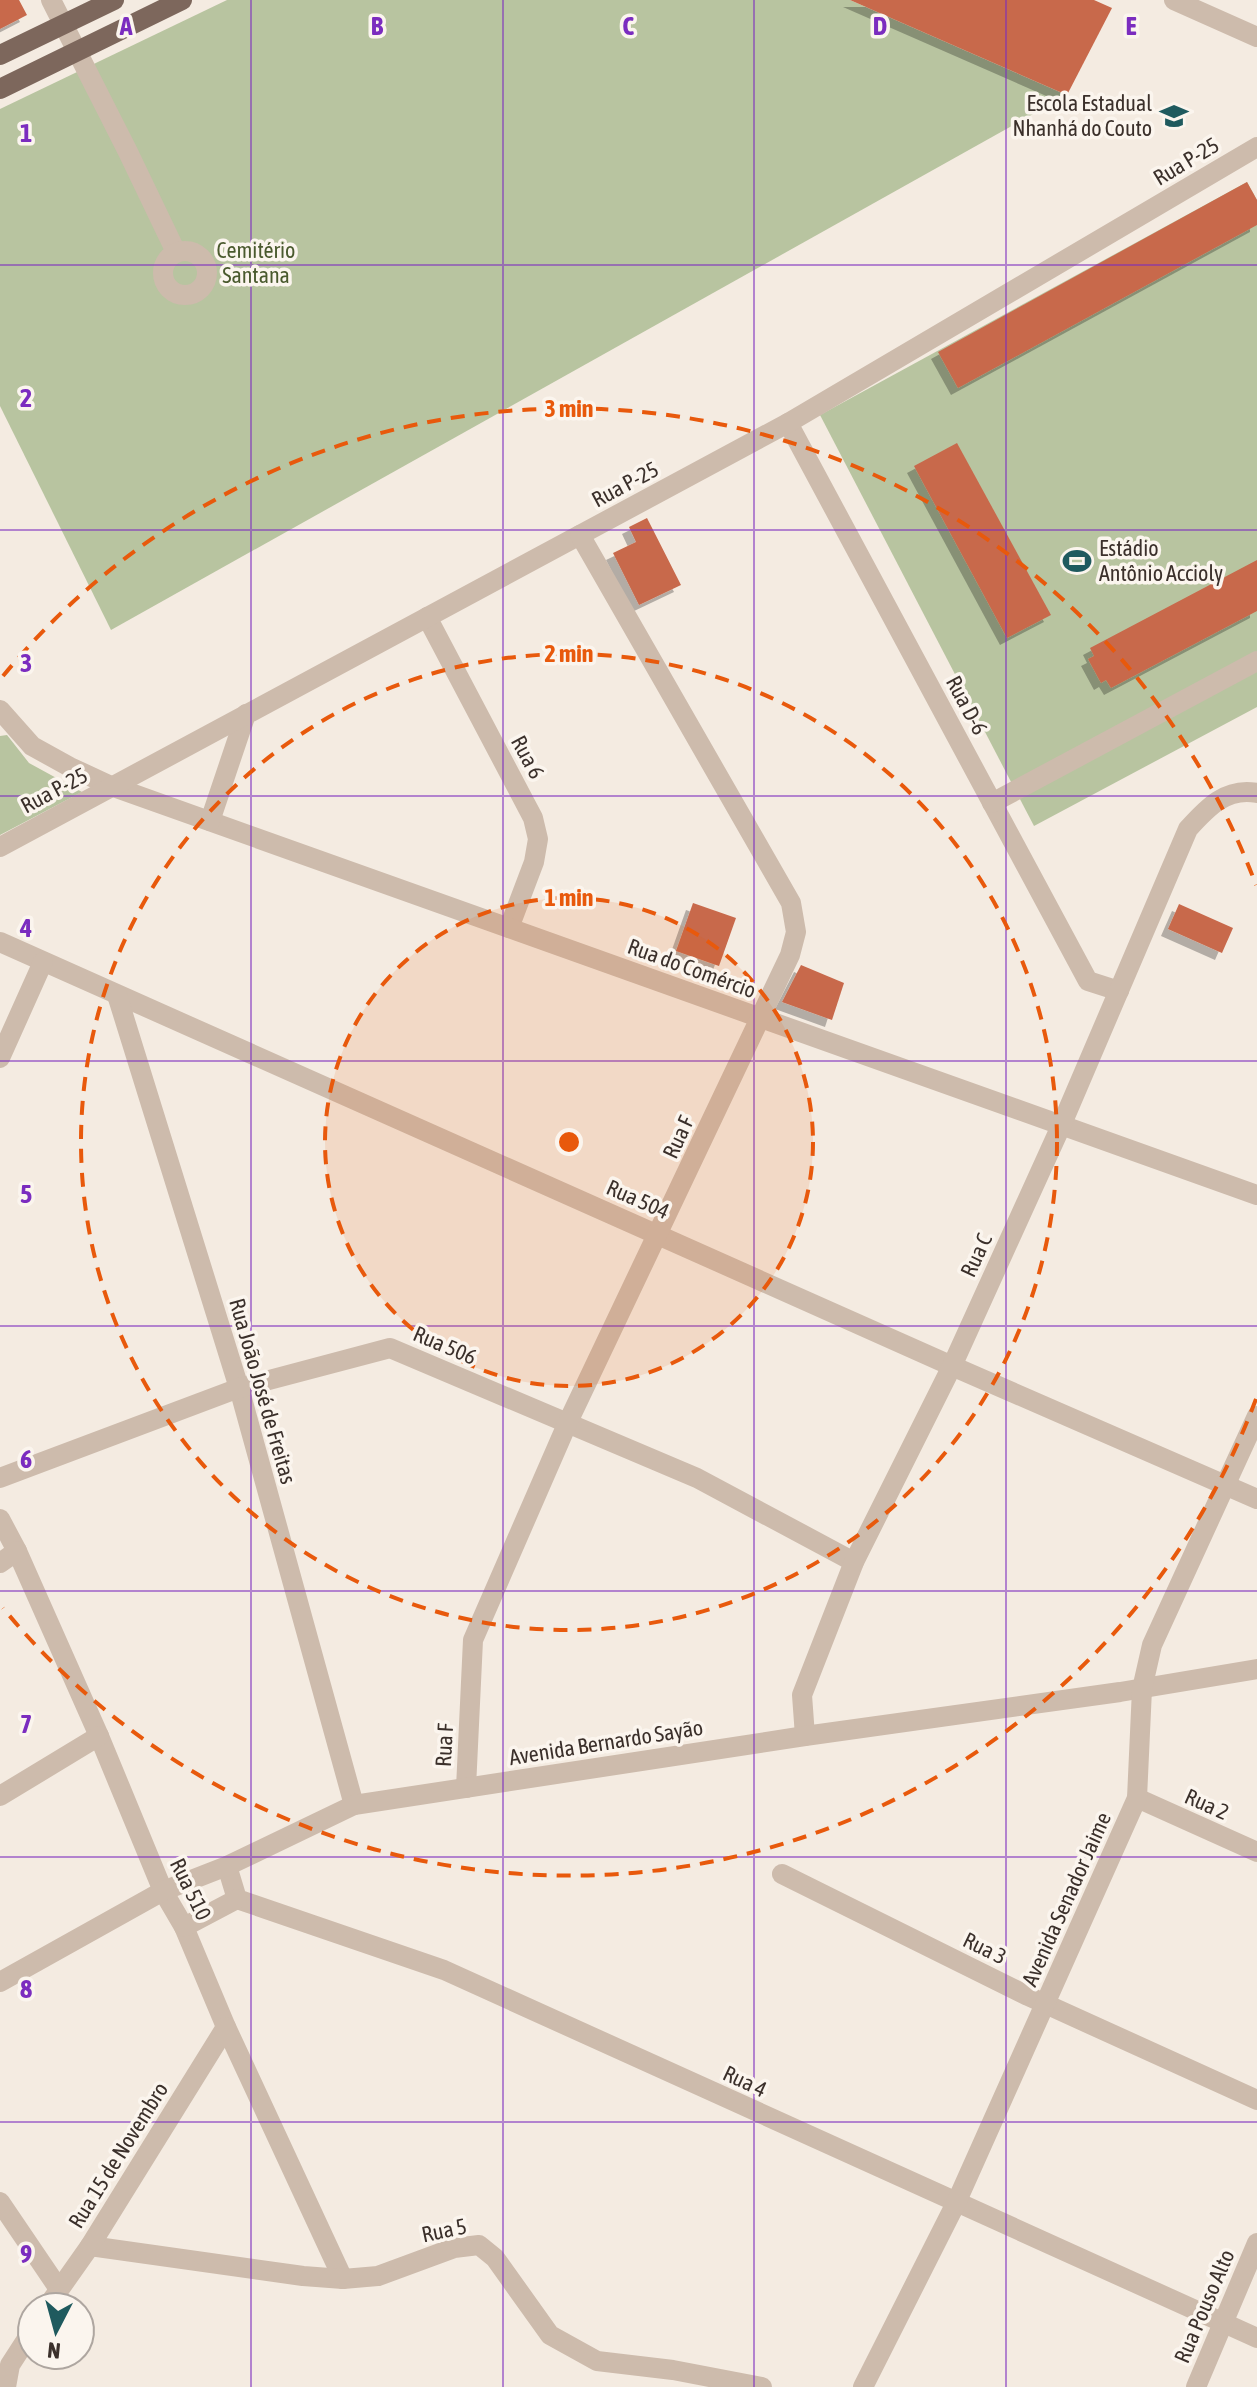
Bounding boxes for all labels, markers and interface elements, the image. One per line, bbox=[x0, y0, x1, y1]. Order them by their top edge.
text: A bbox=[119, 11, 133, 41]
text: B bbox=[371, 11, 384, 41]
text: C bbox=[622, 11, 634, 41]
text: D bbox=[873, 11, 887, 41]
text: E bbox=[1125, 11, 1137, 41]
place label: Escola Estadual Nhanhá do Couto bbox=[1012, 90, 1152, 141]
school or university icon: Escola Estadual Nhanhá do Couto bbox=[1159, 101, 1189, 131]
text: 1 bbox=[20, 118, 32, 148]
street label: Rua P-25 bbox=[1149, 131, 1223, 191]
park label: Cemitério Santana bbox=[217, 237, 295, 288]
text: 2 bbox=[20, 383, 32, 413]
text: 3 min bbox=[544, 395, 594, 422]
street label: Rua P-25 bbox=[587, 456, 663, 512]
place label: Estádio Antônio Accioly bbox=[1099, 535, 1223, 586]
sports icon: Estádio Antônio Accioly bbox=[1062, 546, 1092, 576]
text: 2 min bbox=[544, 640, 594, 667]
text: 3 bbox=[20, 648, 32, 678]
street label: Rua D-6 bbox=[941, 671, 993, 739]
street label: Rua 6 bbox=[506, 731, 550, 783]
street label: Rua P-25 bbox=[16, 762, 92, 818]
text: 1 min bbox=[544, 884, 594, 911]
text: 4 bbox=[19, 913, 32, 943]
street label: Rua do Comércio bbox=[624, 933, 760, 1003]
street label: Rua F bbox=[657, 1112, 699, 1162]
centre of rings bbox=[555, 1128, 583, 1156]
street label: Rua 504 bbox=[603, 1174, 673, 1224]
text: 5 bbox=[20, 1179, 32, 1209]
street label: Rua C bbox=[955, 1229, 997, 1281]
street label: Rua João José de Freitas bbox=[224, 1295, 302, 1487]
street label: Rua 506 bbox=[410, 1320, 480, 1370]
text: 6 bbox=[20, 1444, 32, 1474]
text: 7 bbox=[20, 1709, 32, 1739]
street label: Avenida Bernardo Sayão bbox=[507, 1714, 705, 1770]
street label: Rua F bbox=[430, 1722, 458, 1768]
street label: Rua 2 bbox=[1181, 1783, 1233, 1825]
street label: Avenida Senador Jaime bbox=[1016, 1808, 1116, 1990]
street label: Rua 510 bbox=[165, 1854, 217, 1924]
street label: Rua 3 bbox=[959, 1926, 1011, 1970]
text: 8 bbox=[20, 1974, 32, 2004]
street label: Rua 4 bbox=[719, 2060, 771, 2102]
street label: Rua 15 de Novembro bbox=[63, 2077, 173, 2233]
street label: Rua 5 bbox=[419, 2213, 469, 2247]
text: 9 bbox=[20, 2239, 32, 2269]
street label: Rua Pouso Alto bbox=[1168, 2245, 1240, 2367]
north arrow bbox=[16, 2291, 96, 2371]
text: N bbox=[46, 2337, 62, 2364]

